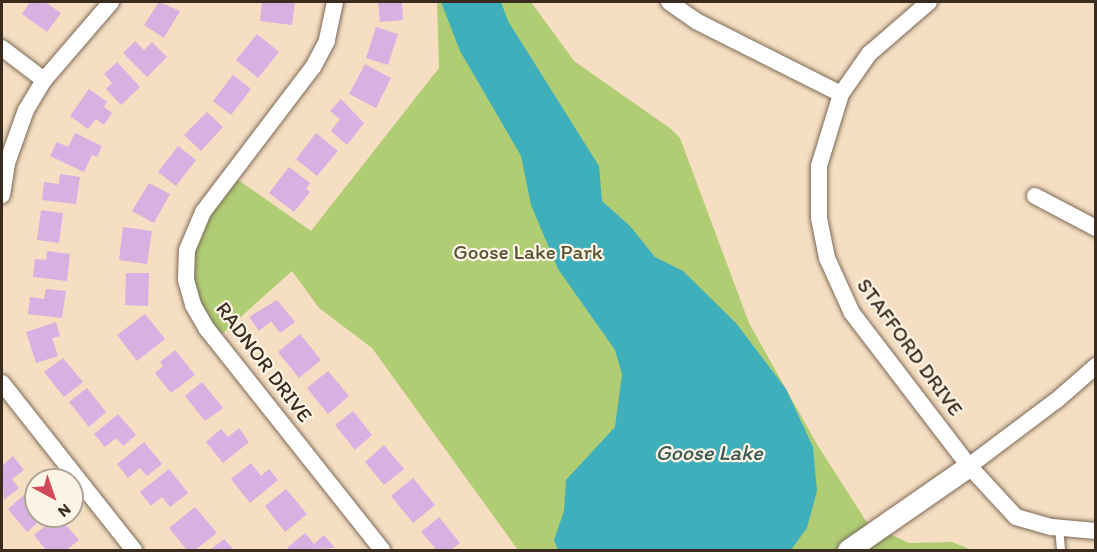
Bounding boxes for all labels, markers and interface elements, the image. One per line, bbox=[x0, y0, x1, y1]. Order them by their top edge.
park label: Goose Lake Park bbox=[454, 239, 602, 265]
street label: STAFFORD DRIVE bbox=[852, 273, 968, 421]
street label: RADNOR DRIVE bbox=[210, 296, 318, 428]
water label: Goose Lake bbox=[655, 440, 763, 466]
north arrow bbox=[24, 468, 84, 528]
text: N bbox=[54, 500, 75, 521]

